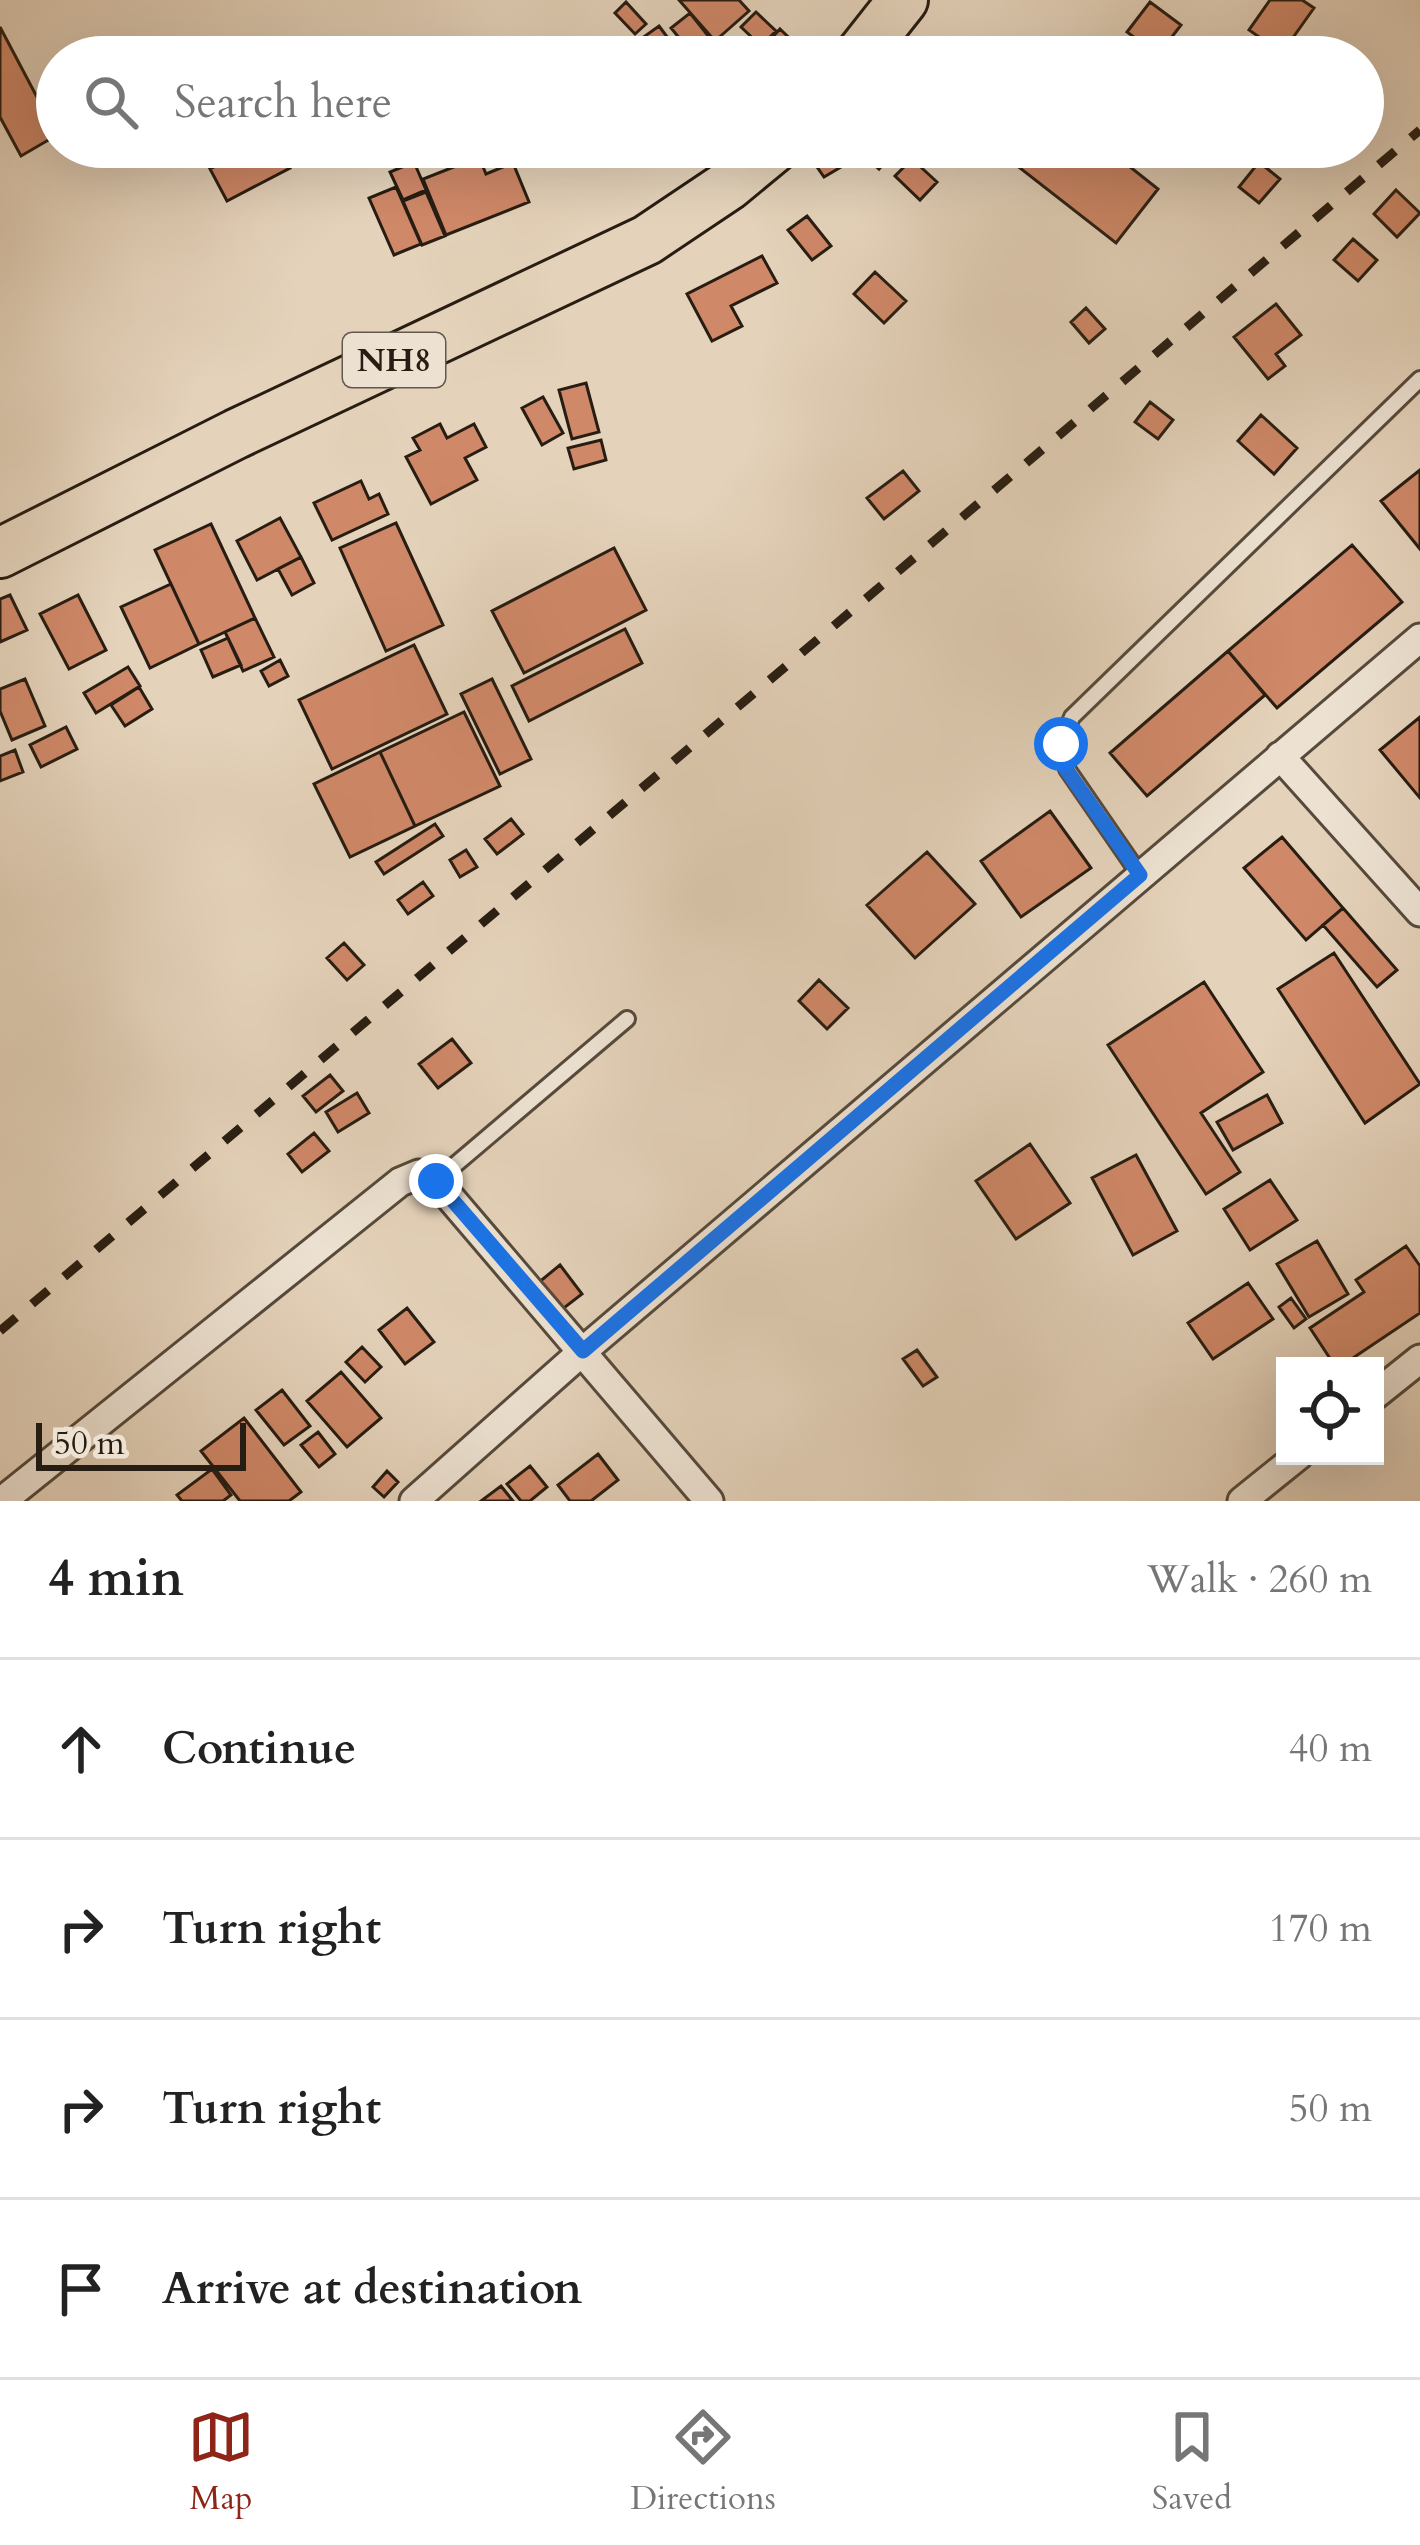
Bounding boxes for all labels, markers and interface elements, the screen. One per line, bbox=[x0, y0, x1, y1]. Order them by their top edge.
search box bbox=[36, 36, 1384, 168]
icon: search bbox=[78, 69, 144, 135]
text: Search here bbox=[174, 72, 392, 133]
road number: NH8 bbox=[343, 333, 445, 387]
route start bbox=[1034, 717, 1088, 771]
route end bbox=[409, 1154, 463, 1208]
map controls bbox=[1276, 1357, 1384, 1465]
button: locate bbox=[1276, 1357, 1384, 1465]
scale bar bbox=[36, 1417, 246, 1470]
text: 50 m bbox=[54, 1421, 125, 1466]
text: 4 min bbox=[48, 1544, 184, 1614]
text: Walk · 260 m bbox=[1147, 1553, 1372, 1606]
icon: ahead bbox=[48, 1716, 114, 1782]
text: Continue bbox=[162, 1718, 356, 1779]
text: 40 m bbox=[1289, 1722, 1372, 1775]
icon: right bbox=[48, 1896, 114, 1962]
text: Turn right bbox=[162, 1898, 381, 1959]
text: 170 m bbox=[1269, 1902, 1372, 1955]
icon: right bbox=[48, 2076, 114, 2142]
text: Turn right bbox=[162, 2078, 381, 2139]
text: 50 m bbox=[1289, 2082, 1372, 2135]
icon: arrive bbox=[48, 2256, 114, 2322]
text: Arrive at destination bbox=[162, 2258, 582, 2319]
tab: Map bbox=[188, 2404, 254, 2521]
tab: Directions bbox=[630, 2404, 776, 2521]
tab: Saved bbox=[1152, 2404, 1232, 2521]

